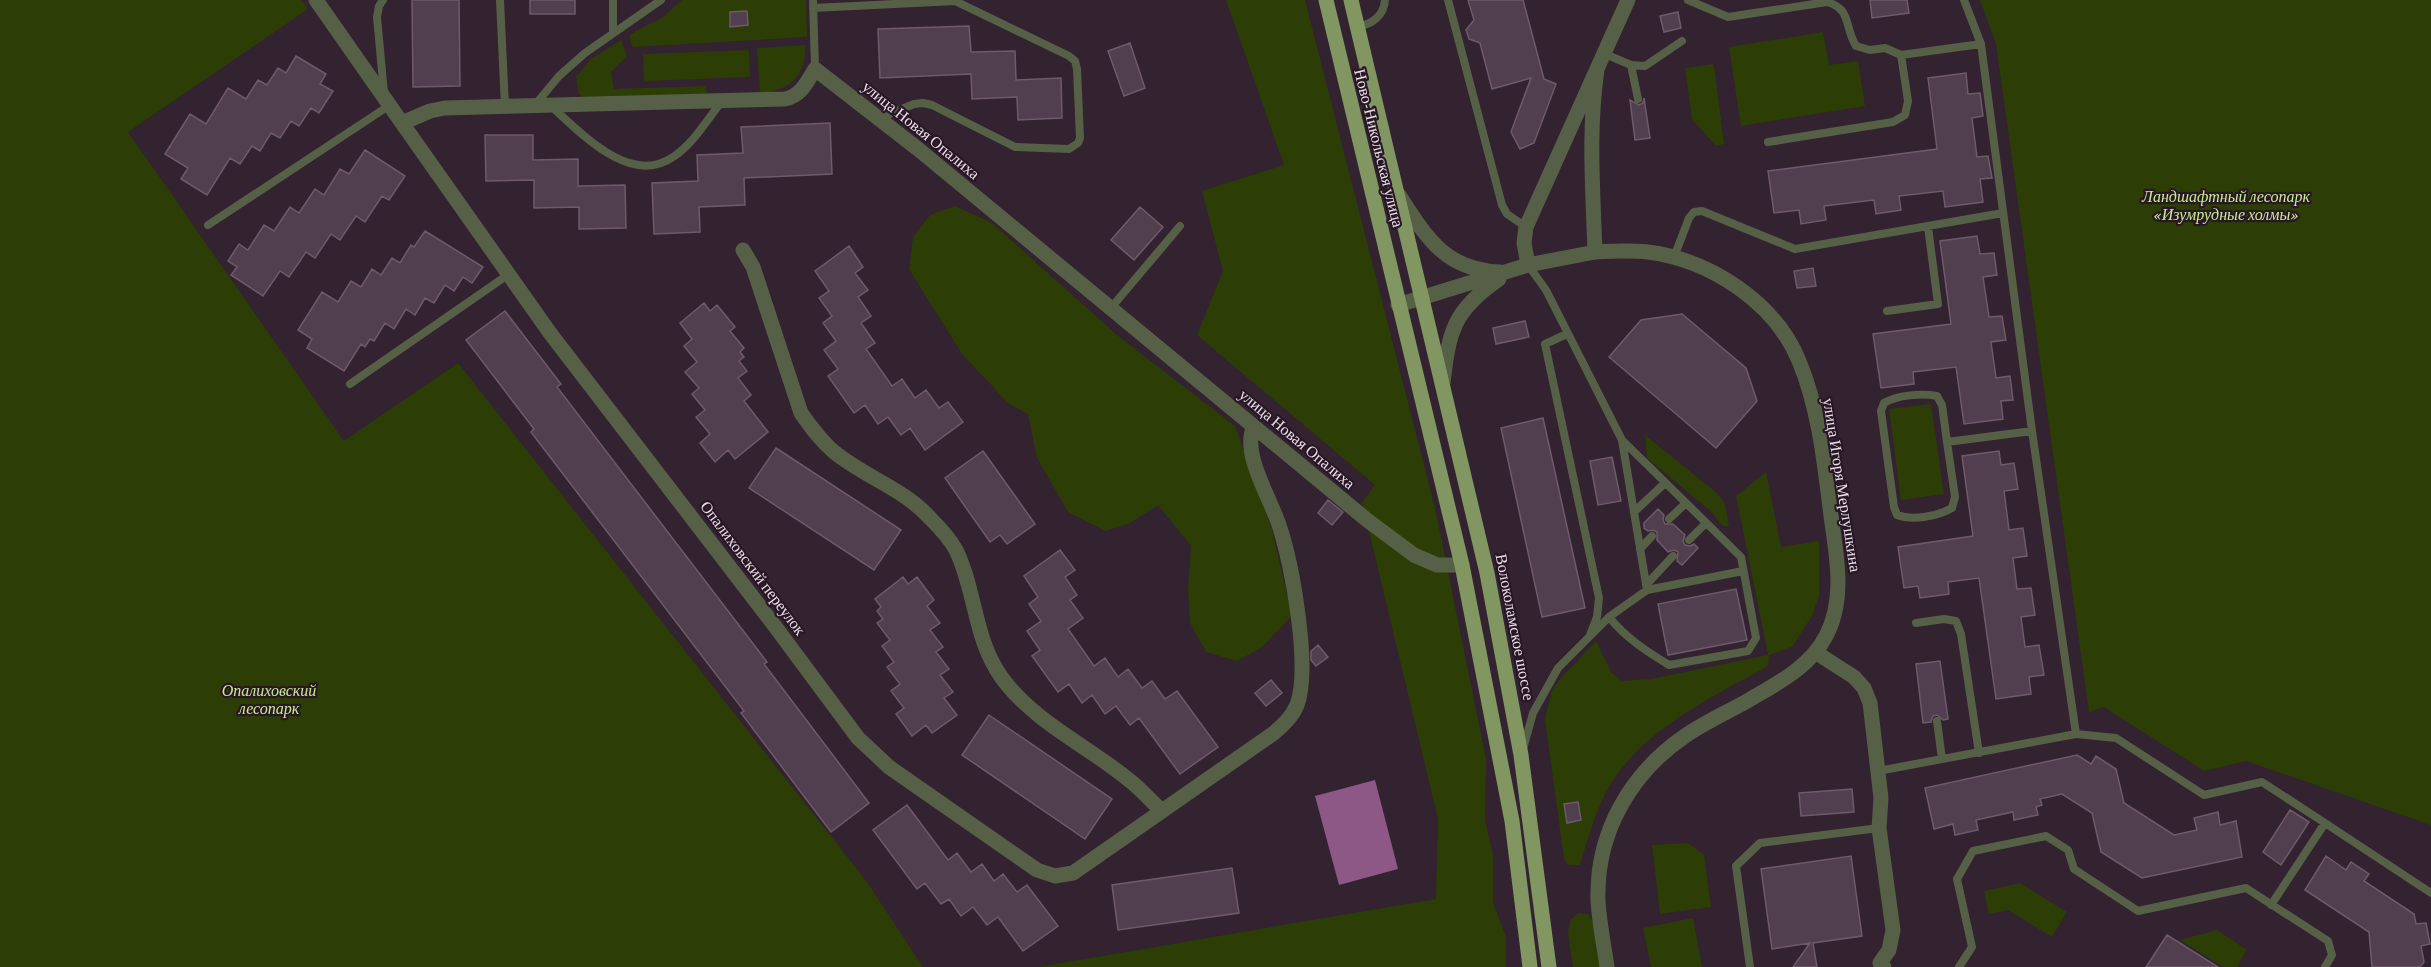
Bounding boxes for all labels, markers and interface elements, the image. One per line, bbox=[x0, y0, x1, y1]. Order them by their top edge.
street label: Ново-Никольская улица bbox=[1350, 67, 1407, 229]
street label: улица Новая Опалиха bbox=[858, 78, 983, 183]
park label: Ландшафтный лесопарк «Изумрудные холмы» bbox=[2141, 188, 2310, 224]
street label: улица Новая Опалиха bbox=[1235, 386, 1358, 493]
street label: улица Игоря Мерлушкина bbox=[1819, 397, 1864, 573]
street label: Опалиховский переулок bbox=[696, 498, 809, 639]
street label: Волоколамское шоссе bbox=[1492, 552, 1538, 702]
park label: Опалиховский лесопарк bbox=[222, 682, 316, 718]

